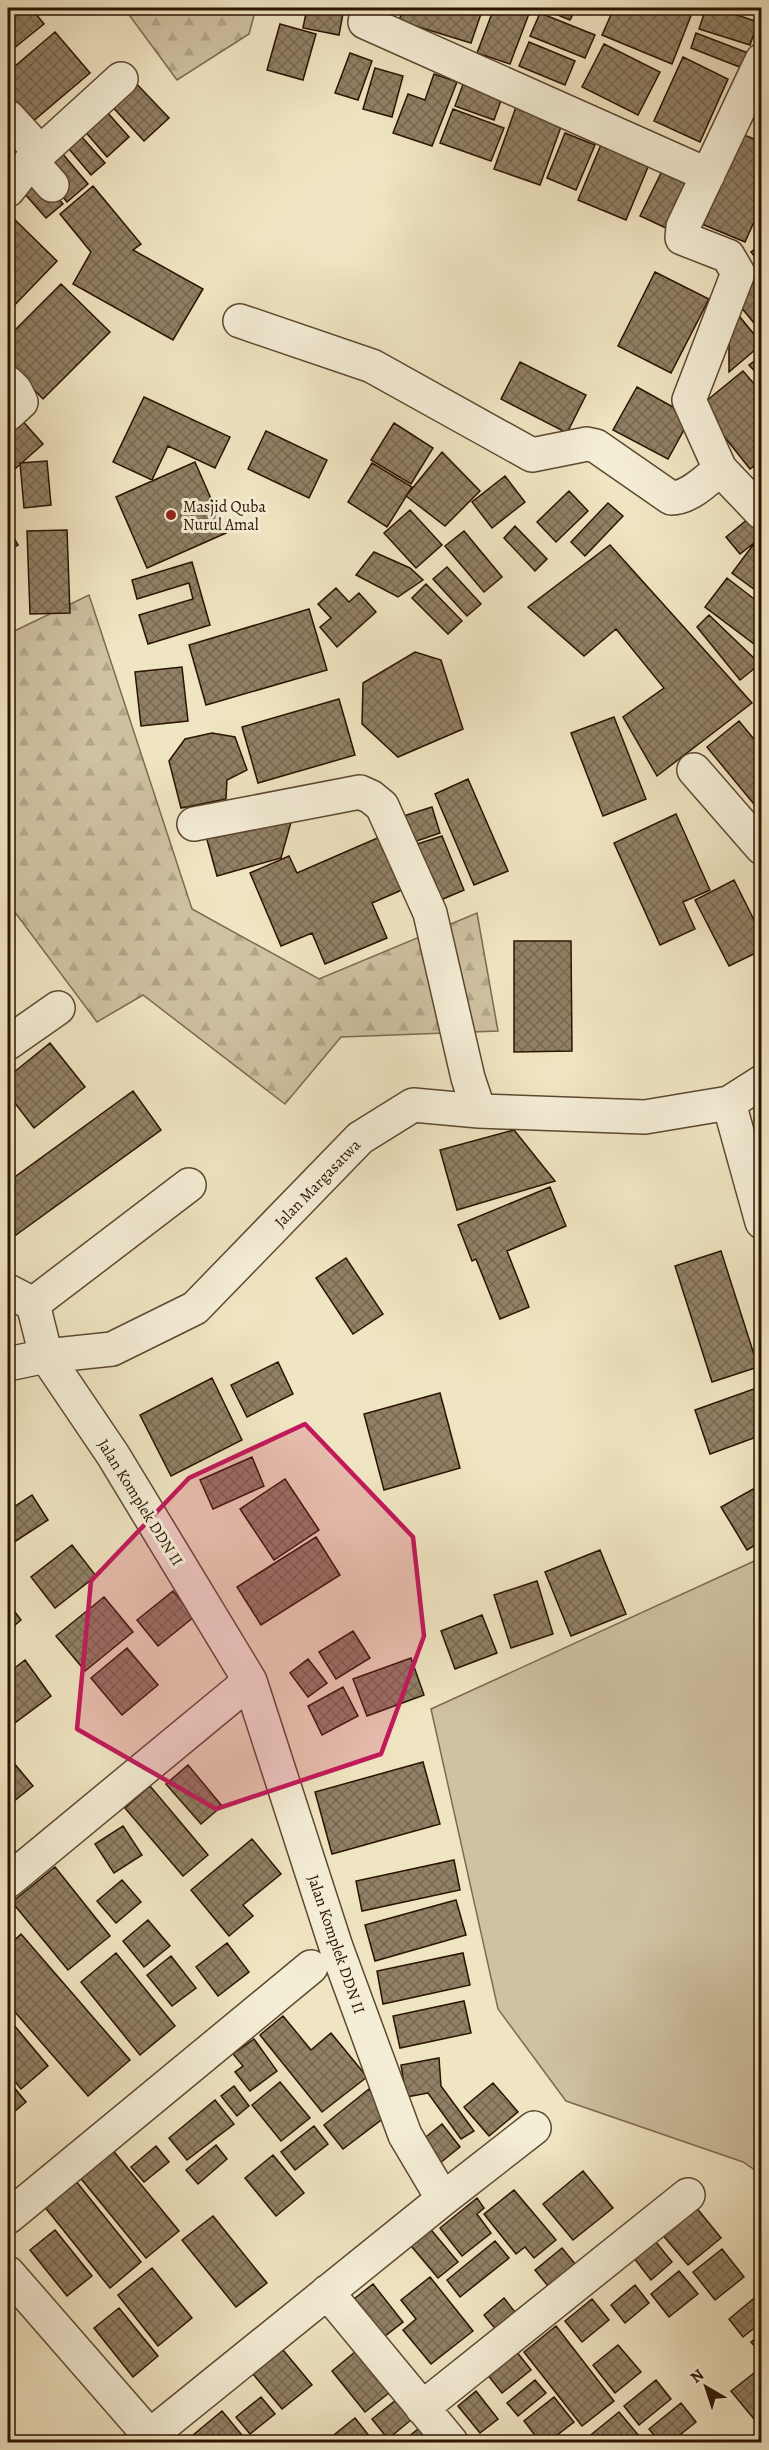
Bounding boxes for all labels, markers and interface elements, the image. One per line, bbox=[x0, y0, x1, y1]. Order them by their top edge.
place label: Masjid Quba Nurul Amal bbox=[183, 496, 266, 536]
marker: Masjid Quba Nurul Amal bbox=[164, 508, 178, 522]
street label: Jalan Margasatwa bbox=[270, 1134, 366, 1233]
street label: Jalan Komplek DDN II bbox=[92, 1435, 188, 1570]
street label: Jalan Komplek DDN II bbox=[302, 1872, 370, 2017]
north arrow bbox=[676, 2357, 736, 2417]
text: N bbox=[686, 2364, 709, 2388]

